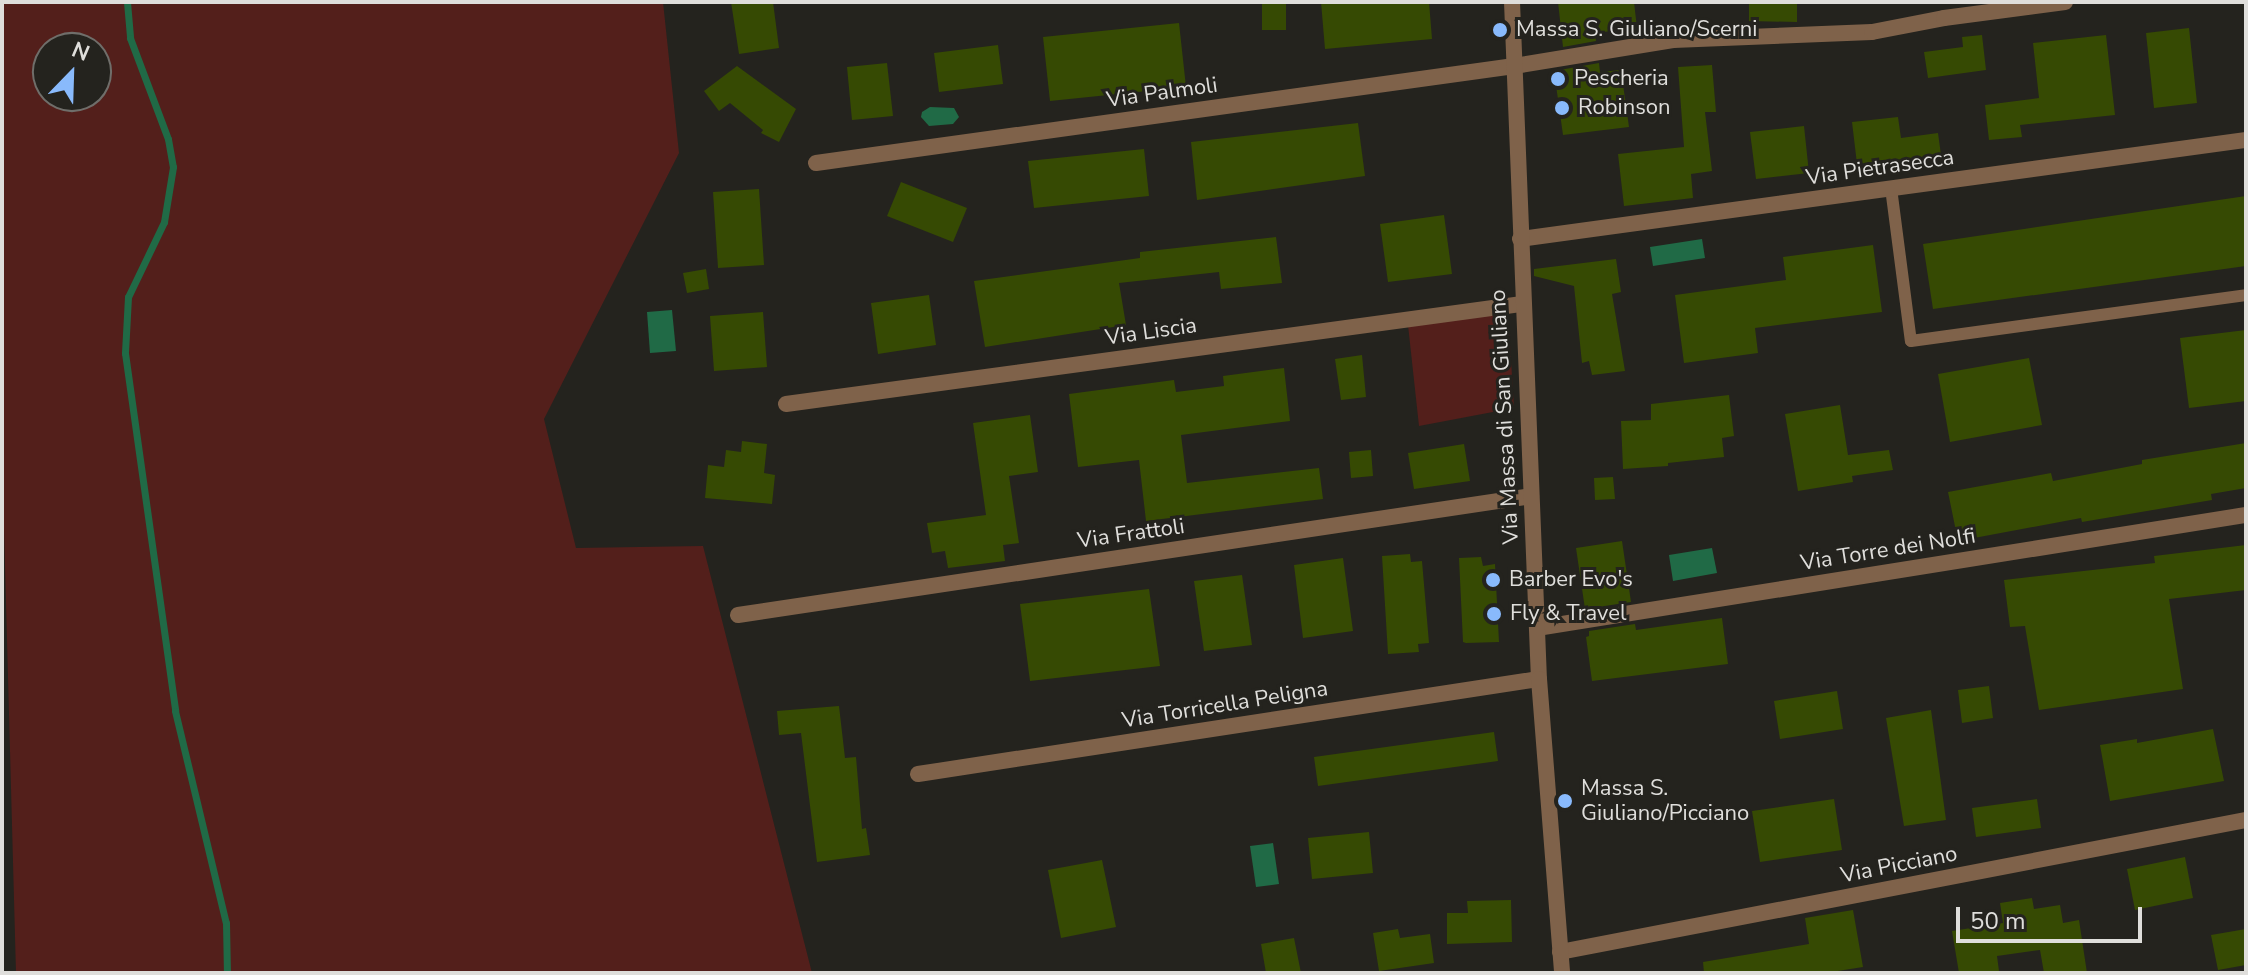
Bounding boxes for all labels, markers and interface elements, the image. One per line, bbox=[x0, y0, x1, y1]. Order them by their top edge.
place label: Massa S. Giuliano/Scerni bbox=[1516, 17, 1757, 43]
marker: Massa S. Giuliano/Scerni bbox=[1491, 21, 1509, 39]
north arrow bbox=[32, 32, 112, 112]
text: N bbox=[67, 35, 94, 69]
place label: Pescheria bbox=[1574, 66, 1669, 92]
marker: Pescheria bbox=[1549, 70, 1567, 88]
street label: Via Palmoli bbox=[1105, 72, 1219, 114]
place label: Robinson bbox=[1578, 95, 1670, 121]
marker: Robinson bbox=[1553, 99, 1571, 117]
street label: Via Pietrasecca bbox=[1804, 145, 1956, 191]
street label: Via Massa di San Giuliano bbox=[1485, 289, 1525, 545]
street label: Via Liscia bbox=[1104, 313, 1198, 351]
street label: Via Frattoli bbox=[1076, 513, 1186, 555]
street label: Via Torre dei Nolfi bbox=[1799, 523, 1977, 577]
place label: Barber Evo's bbox=[1509, 567, 1633, 593]
marker: Barber Evo's bbox=[1484, 571, 1502, 589]
place label: Fly & Travel bbox=[1510, 601, 1626, 627]
marker: Fly & Travel bbox=[1485, 605, 1503, 623]
street label: Via Torricella Peligna bbox=[1120, 676, 1330, 734]
place label: Massa S. Giuliano/Picciano bbox=[1581, 775, 1749, 826]
marker: Massa S. Giuliano/Picciano bbox=[1556, 792, 1574, 810]
street label: Via Picciano bbox=[1838, 841, 1960, 889]
scale bar bbox=[1960, 891, 2146, 941]
text: 50 m bbox=[1970, 905, 2026, 937]

